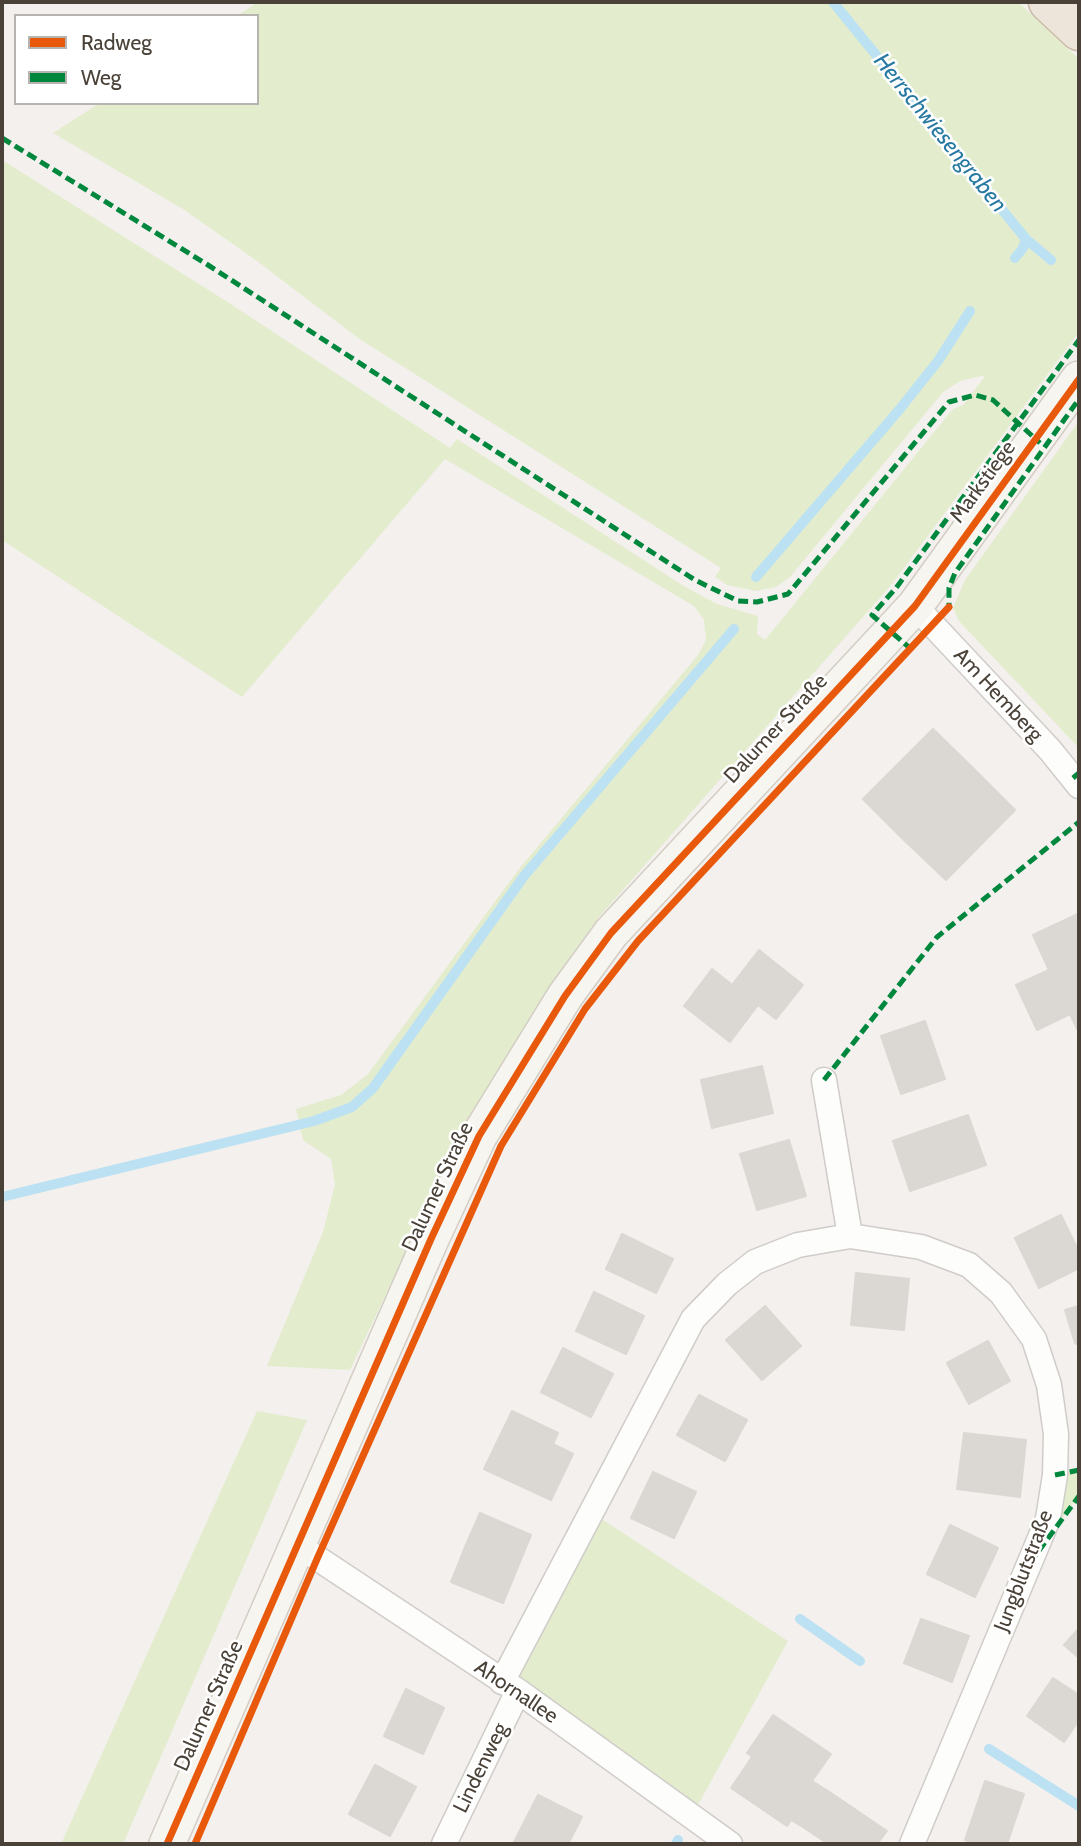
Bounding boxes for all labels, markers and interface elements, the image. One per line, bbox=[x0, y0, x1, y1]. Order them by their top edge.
legend bbox=[14, 14, 259, 105]
text: Radweg bbox=[81, 30, 152, 55]
water label: Herrschwiesengraben bbox=[867, 48, 1013, 218]
text: Weg bbox=[81, 65, 121, 90]
street label: Markstiege bbox=[945, 436, 1021, 528]
street label: Am Hemberg bbox=[948, 643, 1048, 747]
street label: Dalumer Straße bbox=[719, 669, 833, 789]
street label: Dalumer Straße bbox=[397, 1118, 479, 1256]
street label: Jungblutstraße bbox=[989, 1507, 1059, 1635]
street label: Dalumer Straße bbox=[169, 1637, 249, 1775]
street label: Ahornallee bbox=[469, 1655, 563, 1729]
street label: Lindenweg bbox=[448, 1719, 514, 1817]

